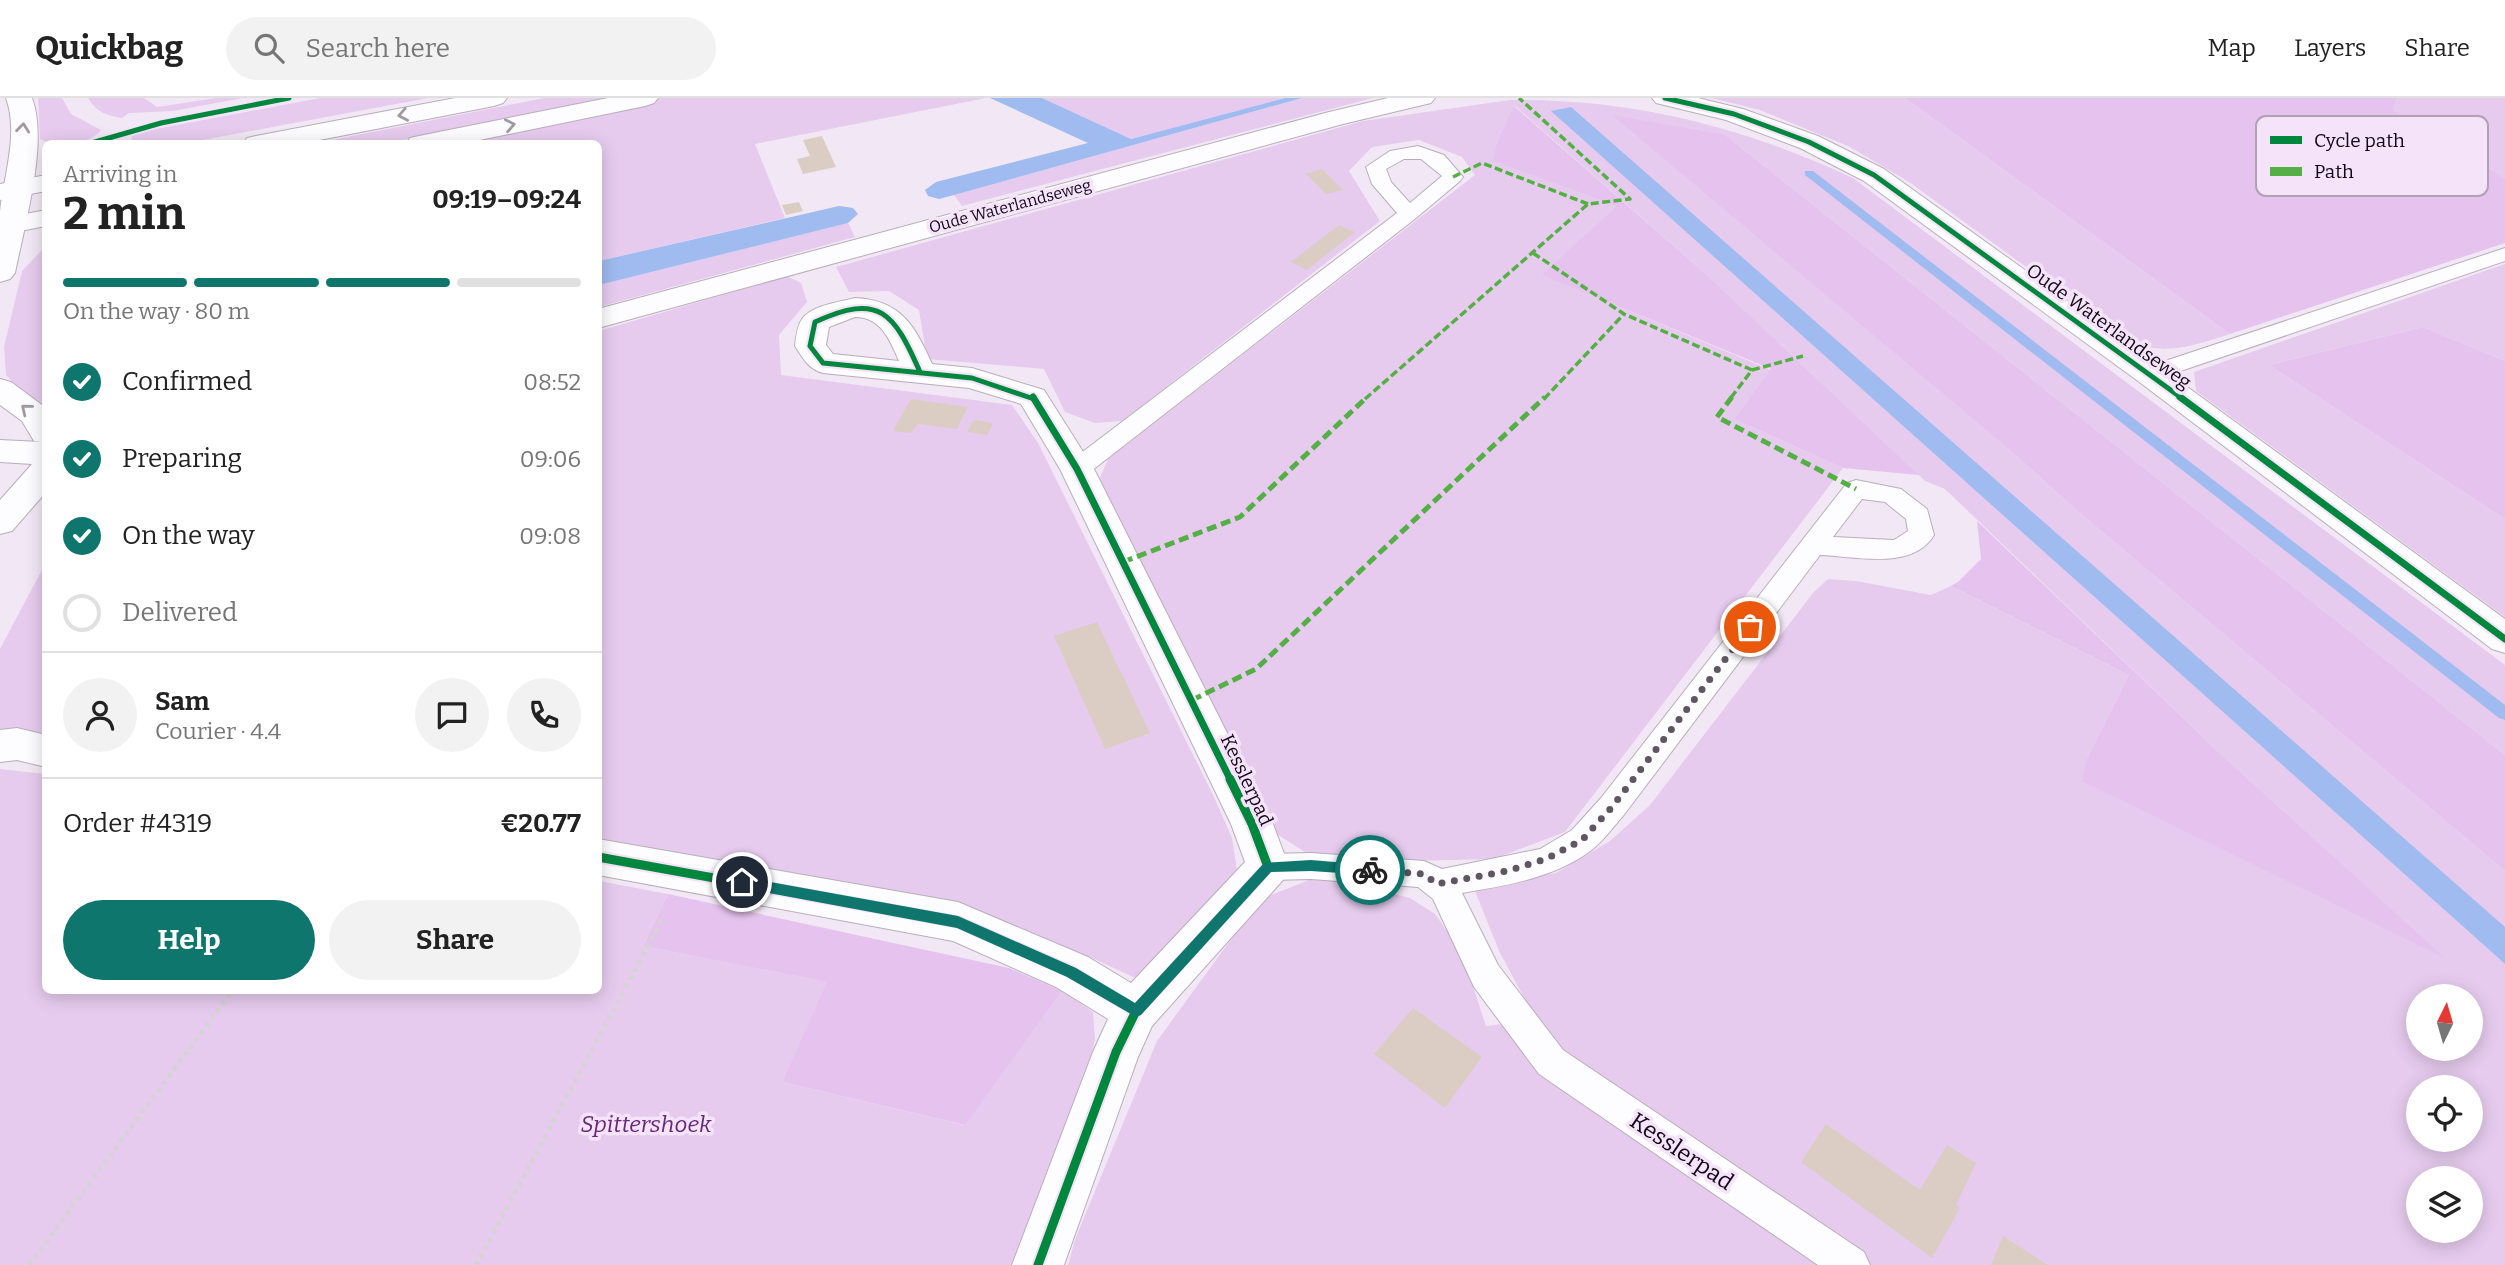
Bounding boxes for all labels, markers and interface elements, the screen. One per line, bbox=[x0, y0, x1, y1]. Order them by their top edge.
search box bbox=[226, 17, 716, 80]
text: Quickbag bbox=[35, 28, 184, 68]
icon: search bbox=[250, 29, 288, 67]
text: Search here bbox=[306, 33, 450, 64]
text: Map bbox=[2208, 34, 2256, 62]
text: Layers bbox=[2294, 34, 2366, 62]
text: Share bbox=[2404, 34, 2470, 62]
one-way arrow bbox=[397, 107, 409, 122]
legend bbox=[2256, 116, 2488, 196]
one-way arrow bbox=[504, 119, 516, 134]
one-way arrow bbox=[16, 122, 31, 133]
text: Cycle path bbox=[2314, 129, 2405, 152]
text: Arriving in bbox=[63, 160, 177, 188]
text: Path bbox=[2314, 160, 2354, 183]
street label: Oude Waterlandseweg bbox=[927, 175, 1093, 237]
text: 09:19–09:24 bbox=[432, 184, 581, 215]
text: 2 min bbox=[63, 186, 185, 241]
street label: Oude Waterlandseweg bbox=[2022, 258, 2196, 394]
text: On the way · 80 m bbox=[63, 297, 250, 325]
icon: check bbox=[63, 363, 101, 401]
text: Confirmed bbox=[122, 366, 252, 397]
text: 08:52 bbox=[523, 368, 581, 396]
one-way arrow bbox=[21, 404, 33, 417]
icon: check bbox=[63, 440, 101, 478]
text: Preparing bbox=[122, 443, 242, 474]
text: 09:06 bbox=[520, 445, 581, 473]
icon: check bbox=[63, 517, 101, 555]
text: On the way bbox=[122, 520, 255, 551]
text: 09:08 bbox=[519, 522, 581, 550]
text: Delivered bbox=[122, 597, 237, 628]
pin bbox=[1720, 597, 1780, 657]
icon: bag bbox=[1731, 608, 1769, 646]
button: person bbox=[63, 678, 137, 752]
button: chat bbox=[415, 678, 489, 752]
button: phone bbox=[507, 678, 581, 752]
text: Sam bbox=[155, 686, 210, 717]
text: Courier · 4.4 bbox=[155, 717, 281, 745]
street label: Kesslerpad bbox=[1216, 731, 1278, 829]
text: Order #4319 bbox=[63, 808, 212, 839]
text: €20.77 bbox=[500, 808, 581, 839]
courier bbox=[1335, 835, 1405, 905]
icon: bike bbox=[1351, 851, 1389, 889]
pin bbox=[712, 852, 772, 912]
icon: home bbox=[723, 863, 761, 901]
button: Help bbox=[63, 900, 315, 980]
button: Share bbox=[329, 900, 581, 980]
north arrow bbox=[2406, 984, 2483, 1060]
map controls bbox=[2406, 984, 2483, 1243]
button: locate bbox=[2406, 1075, 2483, 1152]
street label: Kesslerpad bbox=[1625, 1106, 1739, 1196]
park label: Spittershoek bbox=[581, 1110, 712, 1138]
button: layers bbox=[2406, 1166, 2483, 1243]

